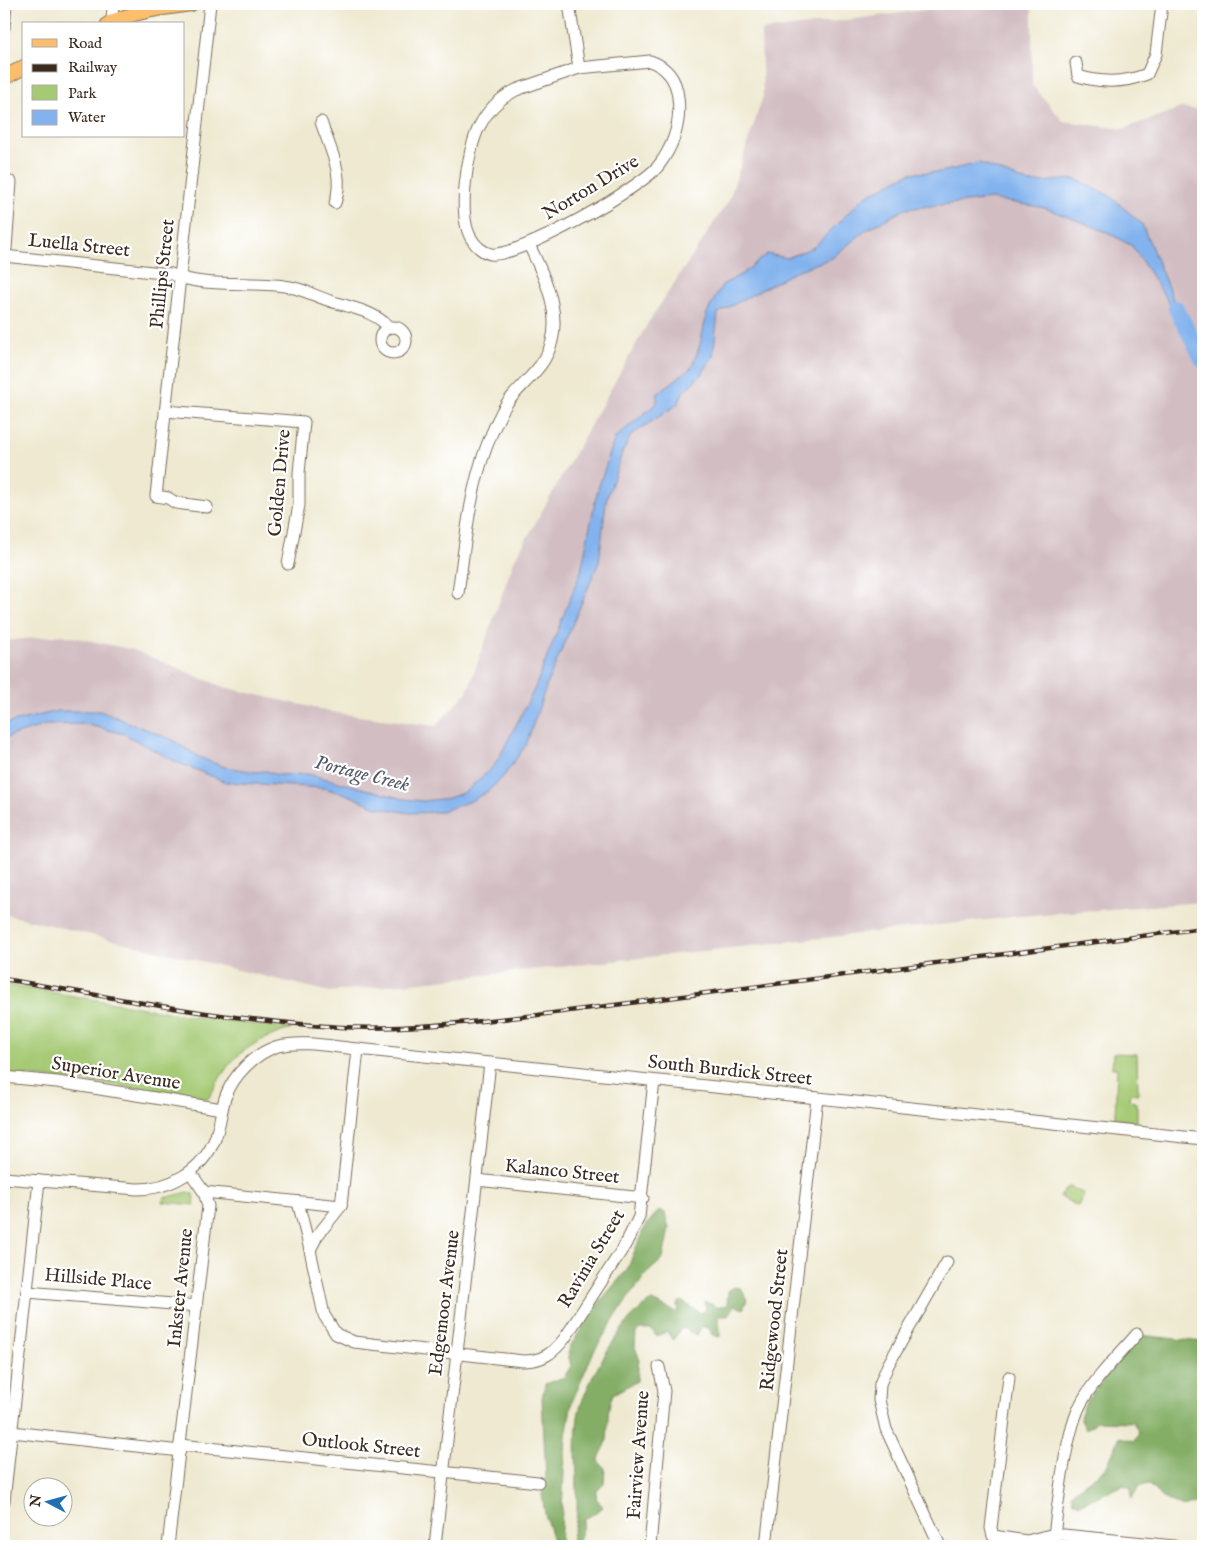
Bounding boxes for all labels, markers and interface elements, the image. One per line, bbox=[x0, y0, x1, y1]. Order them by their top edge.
legend bbox=[22, 22, 185, 138]
text: Road bbox=[68, 34, 103, 53]
text: Railway bbox=[68, 58, 118, 77]
text: Park bbox=[68, 84, 98, 103]
text: Water bbox=[68, 108, 106, 127]
street label: Norton Drive bbox=[538, 150, 644, 226]
street label: Phillips Street bbox=[145, 218, 181, 330]
street label: Luella Street bbox=[27, 229, 131, 263]
street label: Golden Drive bbox=[263, 428, 297, 538]
water label: Portage Creek bbox=[312, 750, 412, 799]
street label: South Burdick Street bbox=[647, 1050, 814, 1092]
street label: Superior Avenue bbox=[50, 1052, 182, 1096]
street label: Kalanco Street bbox=[503, 1154, 621, 1190]
street label: Ravinia Street bbox=[553, 1205, 631, 1313]
street label: Inkster Avenue bbox=[163, 1227, 199, 1349]
street label: Edgemoor Avenue bbox=[424, 1229, 466, 1377]
street label: Ridgewood Street bbox=[756, 1247, 794, 1392]
street label: Hillside Place bbox=[43, 1263, 153, 1297]
street label: Fairview Avenue bbox=[623, 1390, 655, 1520]
street label: Outlook Street bbox=[301, 1428, 422, 1464]
north arrow bbox=[22, 1478, 72, 1528]
text: N bbox=[26, 1494, 46, 1509]

